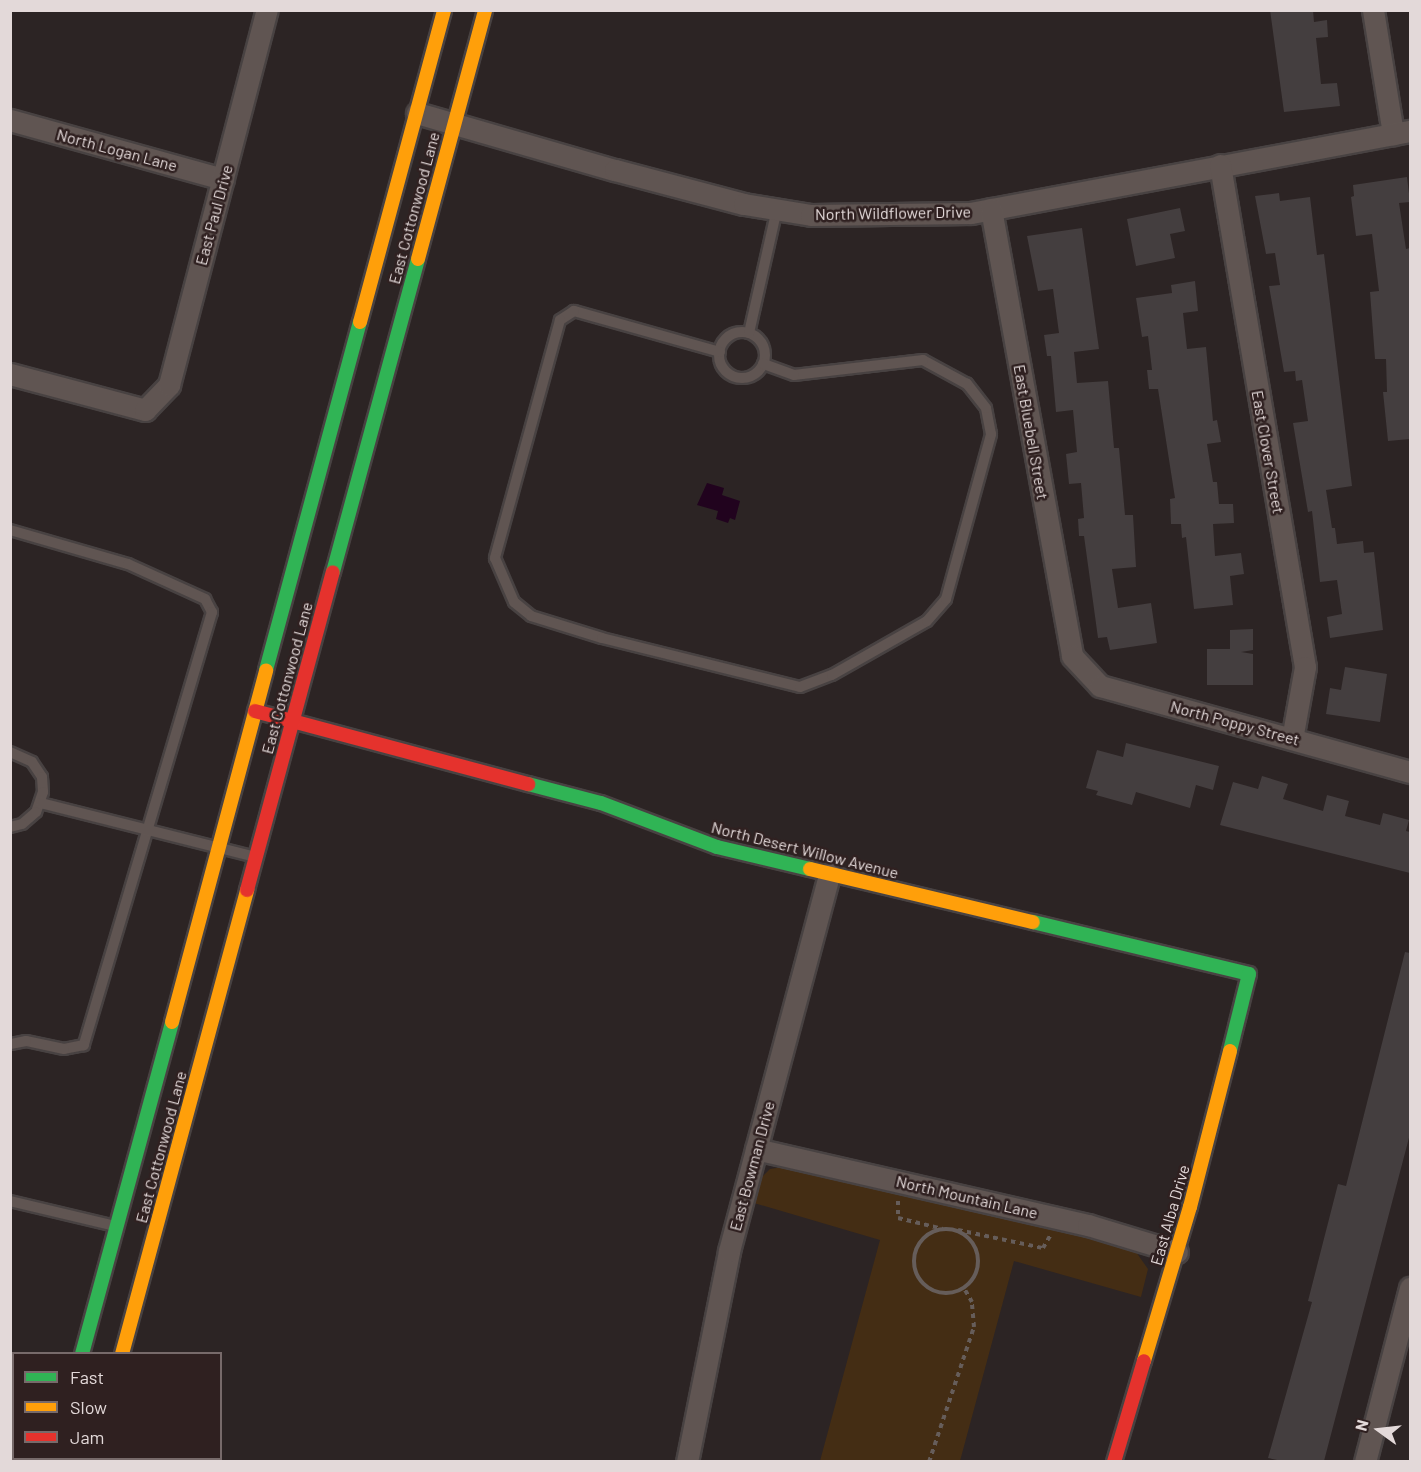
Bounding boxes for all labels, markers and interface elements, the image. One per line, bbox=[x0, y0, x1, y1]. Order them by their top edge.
street label: North Logan Lane bbox=[55, 125, 179, 175]
street label: East Cottonwood Lane bbox=[384, 130, 444, 286]
street label: East Paul Drive bbox=[191, 163, 237, 267]
street label: North Wildflower Drive bbox=[815, 202, 971, 224]
street label: East Bluebell Street bbox=[1010, 363, 1052, 501]
street label: East Clover Street bbox=[1248, 389, 1288, 515]
street label: East Cottonwood Lane bbox=[257, 600, 317, 756]
street label: North Poppy Street bbox=[1168, 697, 1302, 749]
street label: North Desert Willow Avenue bbox=[709, 817, 901, 883]
street label: East Cottonwood Lane bbox=[131, 1069, 191, 1225]
street label: East Bowman Drive bbox=[725, 1099, 779, 1233]
street label: East Alba Drive bbox=[1146, 1162, 1194, 1268]
street label: North Mountain Lane bbox=[894, 1171, 1040, 1223]
legend bbox=[12, 1352, 222, 1460]
text: Fast bbox=[70, 1366, 104, 1388]
text: Slow bbox=[70, 1396, 107, 1418]
north arrow bbox=[1349, 1400, 1409, 1460]
text: N bbox=[1351, 1418, 1372, 1433]
text: Jam bbox=[70, 1426, 104, 1448]

